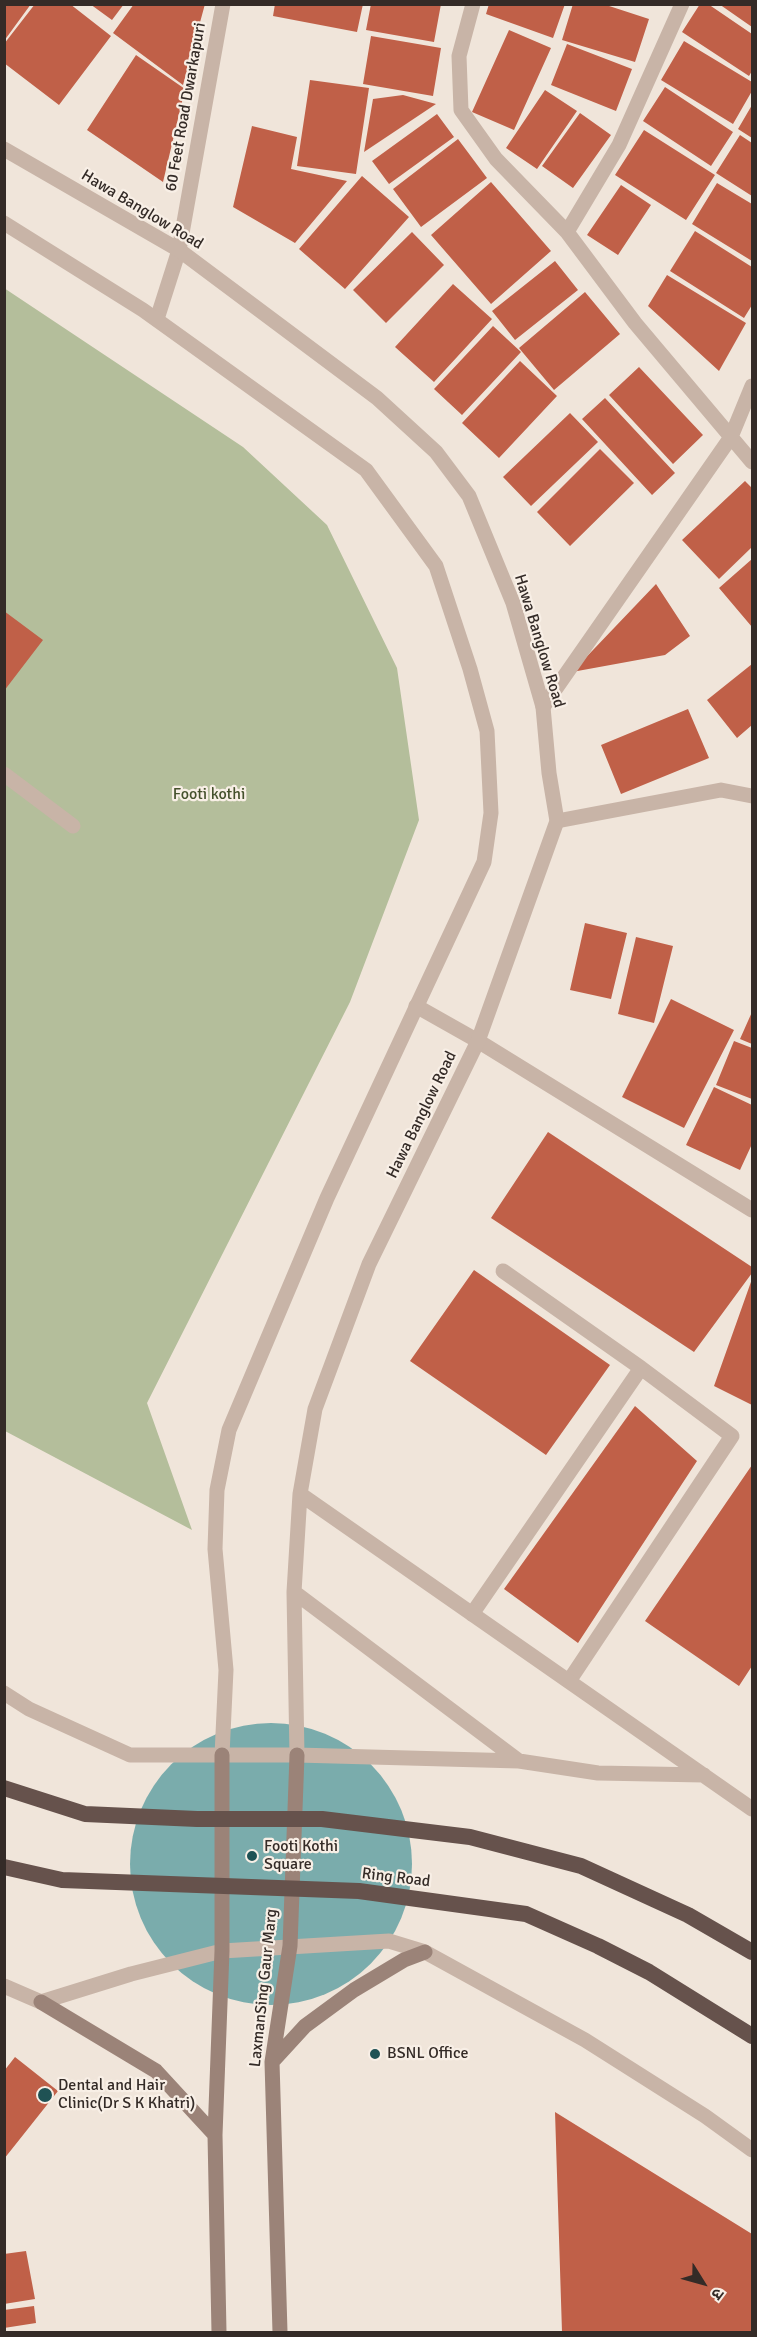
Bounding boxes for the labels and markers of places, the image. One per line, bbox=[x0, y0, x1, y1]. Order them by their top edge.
place label: Footi Kothi Square bbox=[264, 1837, 338, 1875]
marker: Footi Kothi Square bbox=[245, 1849, 259, 1863]
place label: BSNL Office bbox=[387, 2044, 468, 2064]
marker: BSNL Office bbox=[368, 2047, 382, 2061]
place label: Dental and Hair Clinic(Dr S K Khatri) bbox=[58, 2076, 195, 2114]
marker: Dental and Hair Clinic(Dr S K Khatri) bbox=[36, 2086, 54, 2104]

